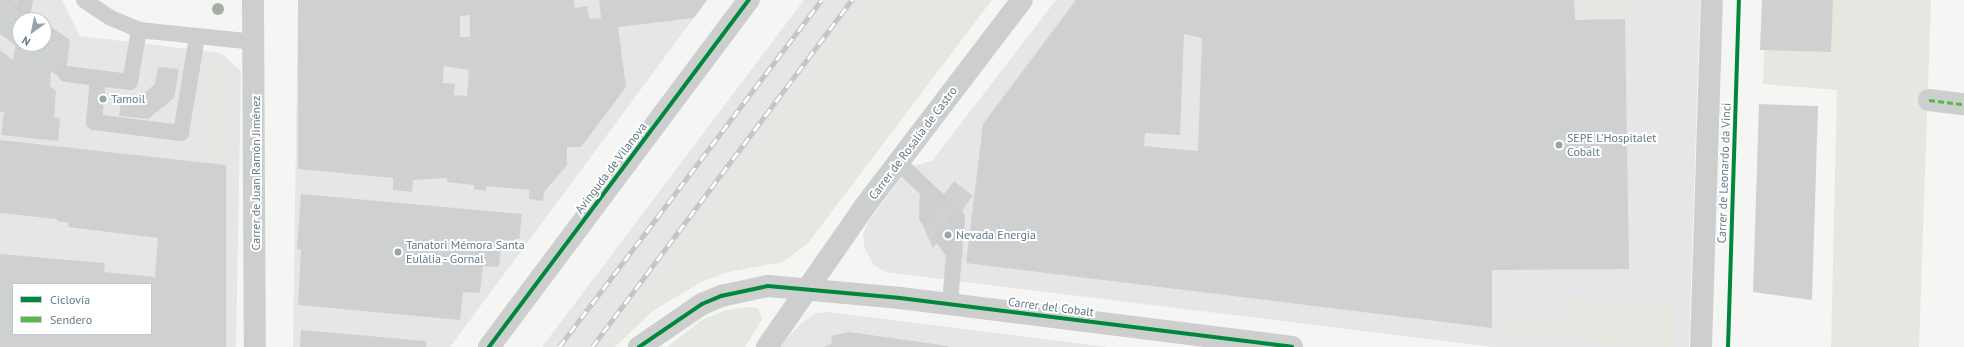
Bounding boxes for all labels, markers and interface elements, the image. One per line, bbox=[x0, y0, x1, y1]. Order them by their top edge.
north arrow bbox=[12, 12, 52, 52]
text: N bbox=[19, 33, 33, 49]
street label: Carrer de Rosalía de Castro bbox=[866, 84, 960, 202]
place label: Tamoil bbox=[111, 92, 145, 106]
marker: Tamoil bbox=[98, 94, 108, 104]
street label: Carrer de Juan Ramón Jiménez bbox=[249, 96, 263, 250]
street label: Carrer de Leonardo da Vinci bbox=[1714, 102, 1734, 244]
street label: Avinguda de Vilanova bbox=[572, 120, 650, 216]
place label: SEPE L'Hospitalet Cobalt bbox=[1567, 131, 1656, 159]
marker: SEPE L'Hospitalet Cobalt bbox=[1554, 140, 1564, 150]
place label: Nevada Energia bbox=[956, 228, 1036, 242]
marker: Nevada Energia bbox=[943, 230, 953, 240]
place label: Tanatori Mémora Santa Eulàlia - Gornal bbox=[406, 238, 525, 266]
marker: Tanatori Mémora Santa Eulàlia - Gornal bbox=[393, 247, 403, 257]
legend bbox=[12, 283, 152, 335]
text: Ciclovía bbox=[50, 292, 90, 307]
street label: Carrer del Cobalt bbox=[1007, 295, 1095, 319]
text: Sendero bbox=[50, 312, 92, 327]

